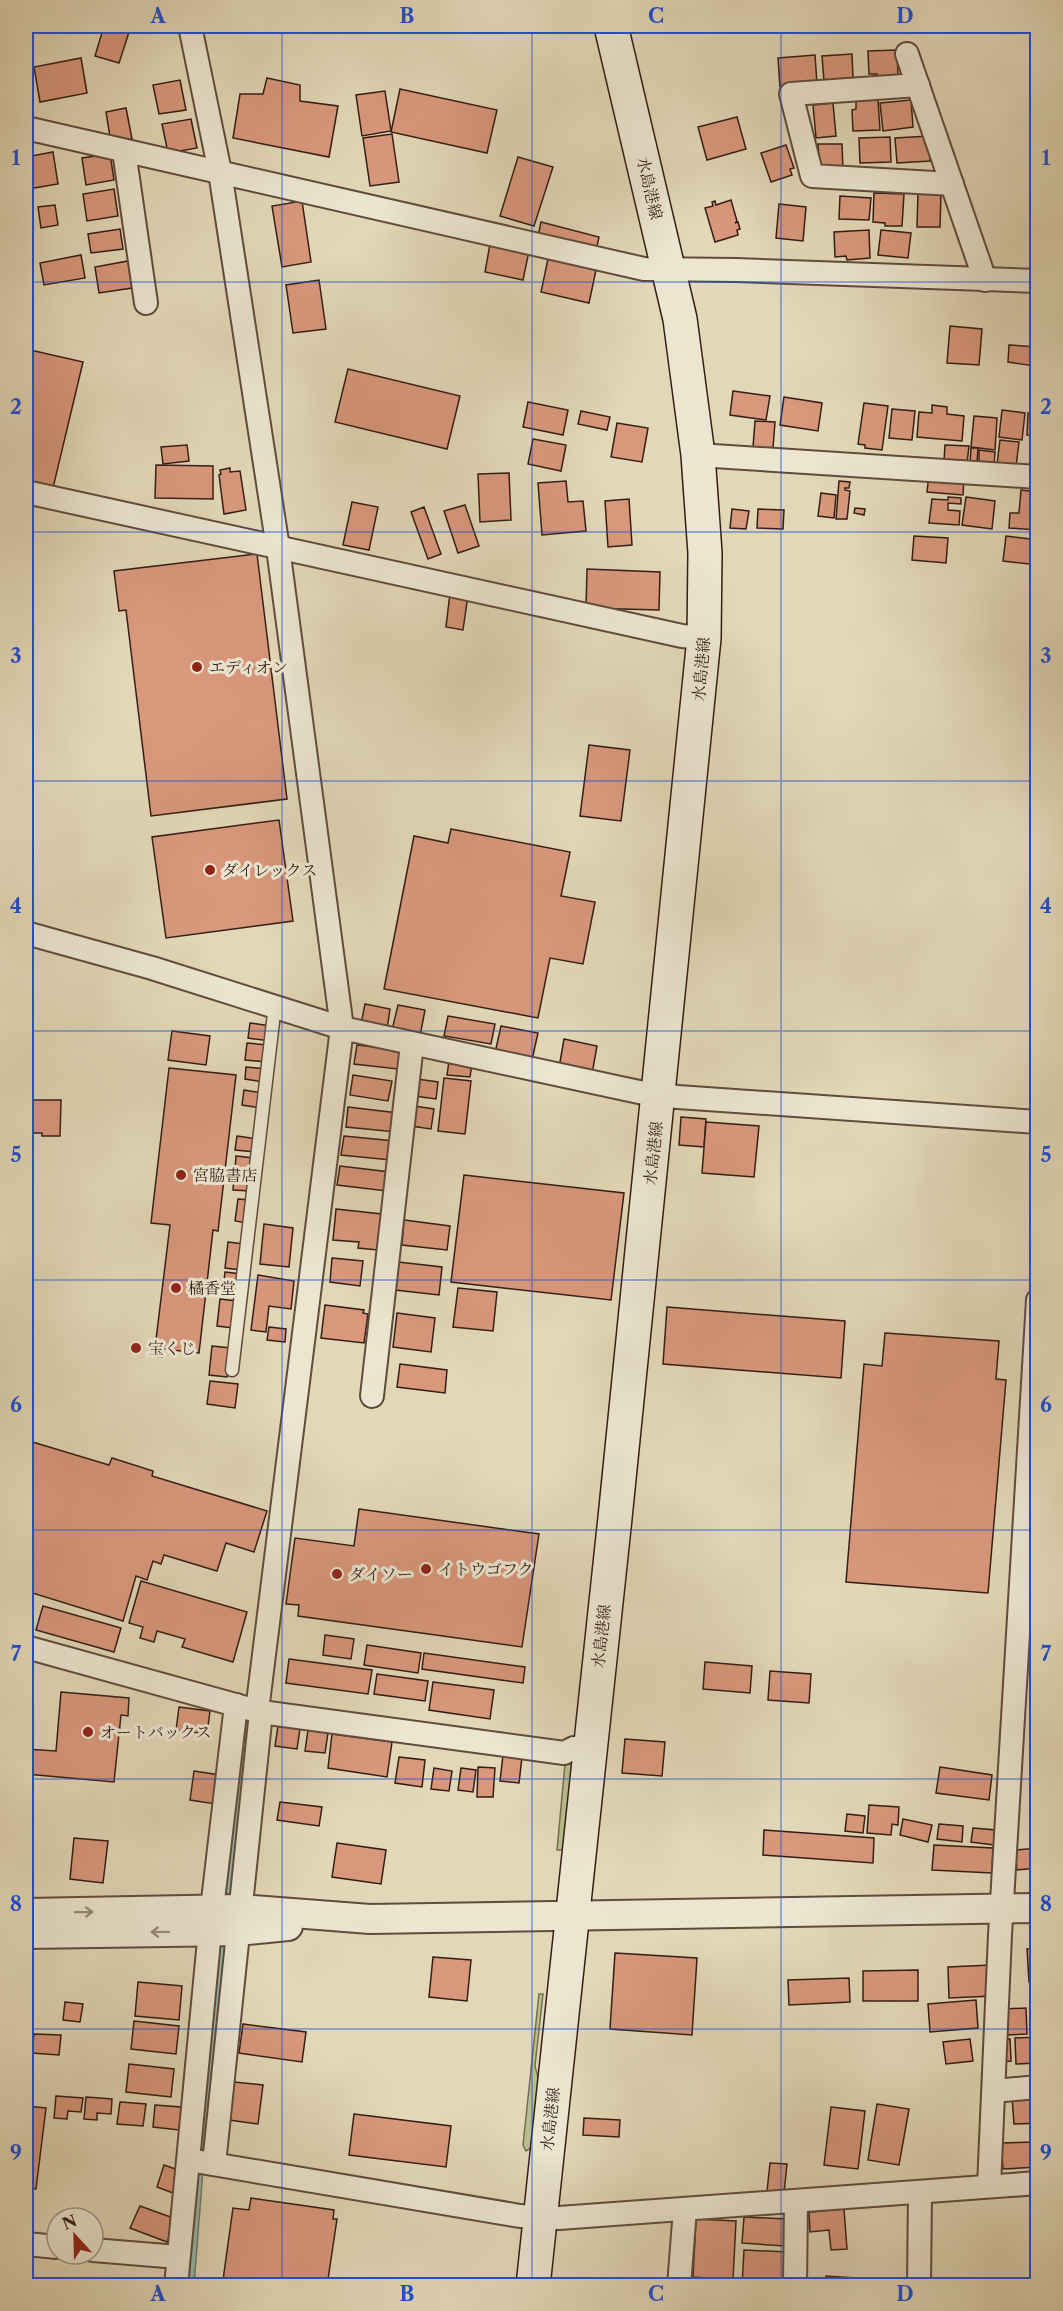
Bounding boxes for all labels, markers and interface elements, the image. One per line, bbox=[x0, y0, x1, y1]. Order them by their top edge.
text: A bbox=[149, 4, 166, 28]
text: B bbox=[400, 4, 415, 28]
text: C bbox=[648, 4, 664, 28]
text: D bbox=[896, 4, 914, 28]
text: 1 bbox=[12, 146, 21, 170]
text: 1 bbox=[1042, 146, 1051, 170]
street label: 水島港線 bbox=[633, 155, 667, 221]
text: 2 bbox=[10, 395, 22, 419]
text: 2 bbox=[1040, 395, 1052, 419]
street label: 水島港線 bbox=[688, 636, 714, 702]
text: 3 bbox=[10, 644, 22, 668]
text: 3 bbox=[1040, 644, 1052, 668]
place label: エディオン bbox=[209, 657, 288, 677]
marker: エディオン bbox=[190, 660, 204, 674]
place label: ダイレックス bbox=[222, 860, 317, 880]
marker: ダイレックス bbox=[203, 863, 217, 877]
text: 4 bbox=[10, 894, 22, 918]
text: 4 bbox=[1040, 894, 1052, 918]
street label: 水島港線 bbox=[640, 1120, 666, 1186]
text: 5 bbox=[10, 1143, 22, 1167]
text: 5 bbox=[1040, 1143, 1052, 1167]
place label: 宮脇書店 bbox=[193, 1165, 257, 1185]
marker: 宮脇書店 bbox=[174, 1168, 188, 1182]
place label: 橘香堂 bbox=[188, 1278, 236, 1298]
marker: 橘香堂 bbox=[169, 1281, 183, 1295]
place label: 宝くじ bbox=[148, 1338, 196, 1358]
marker: 宝くじ bbox=[129, 1341, 143, 1355]
text: 6 bbox=[10, 1393, 22, 1417]
text: 6 bbox=[1040, 1393, 1052, 1417]
place label: イトウゴフク bbox=[438, 1559, 534, 1579]
marker: イトウゴフク bbox=[419, 1562, 433, 1576]
place label: ダイソー bbox=[349, 1564, 413, 1584]
marker: ダイソー bbox=[330, 1567, 344, 1581]
street label: 水島港線 bbox=[588, 1603, 614, 1669]
text: 7 bbox=[11, 1642, 22, 1666]
text: 7 bbox=[1041, 1642, 1052, 1666]
place label: オートバックス bbox=[100, 1722, 212, 1742]
marker: オートバックス bbox=[81, 1725, 95, 1739]
text: 8 bbox=[10, 1892, 22, 1916]
text: 8 bbox=[1040, 1892, 1052, 1916]
one-way arrow bbox=[73, 1906, 93, 1917]
one-way arrow bbox=[150, 1926, 170, 1938]
street label: 水島港線 bbox=[537, 2086, 563, 2152]
text: 9 bbox=[10, 2141, 22, 2165]
text: 9 bbox=[1040, 2141, 1052, 2165]
north arrow bbox=[45, 2206, 105, 2266]
text: N bbox=[59, 2210, 80, 2234]
text: A bbox=[149, 2282, 166, 2306]
text: B bbox=[400, 2282, 415, 2306]
text: C bbox=[648, 2282, 664, 2306]
text: D bbox=[896, 2282, 914, 2306]

